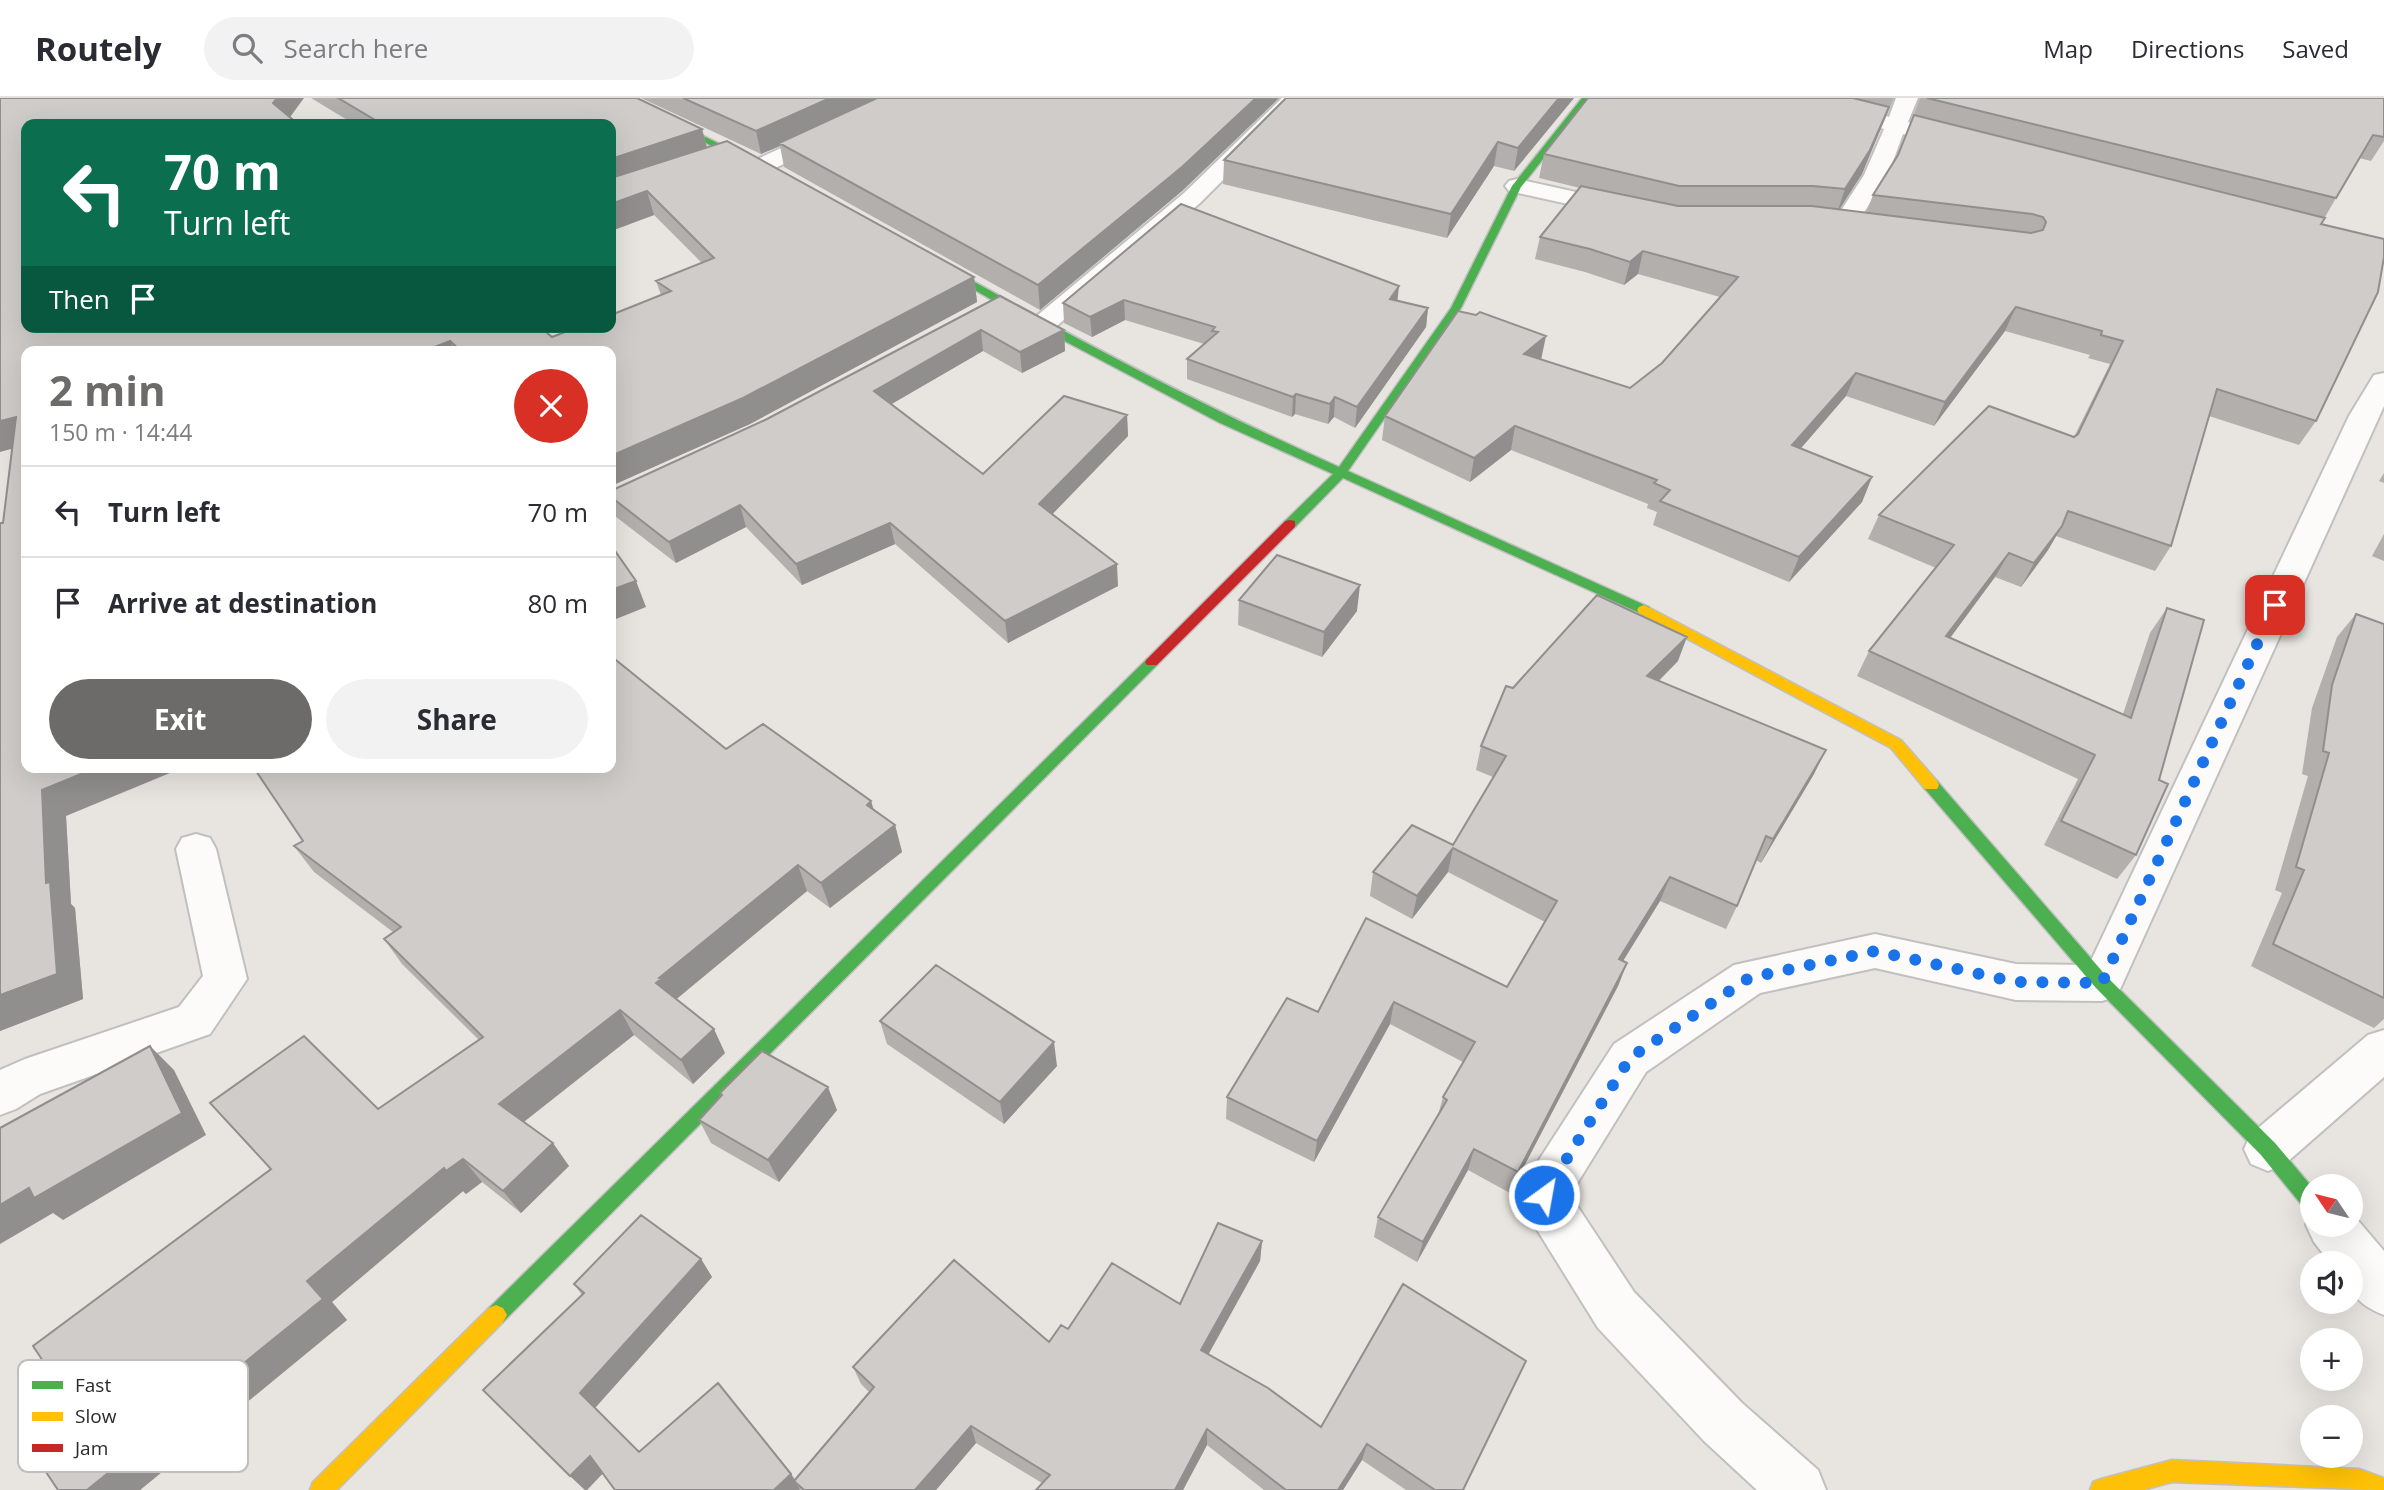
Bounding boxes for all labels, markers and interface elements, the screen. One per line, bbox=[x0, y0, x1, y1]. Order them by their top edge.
search box bbox=[204, 17, 694, 80]
text: Routely bbox=[35, 26, 162, 71]
icon: search bbox=[228, 29, 266, 67]
text: Search here bbox=[284, 30, 428, 66]
text: Map bbox=[2043, 32, 2093, 65]
text: Directions bbox=[2131, 32, 2244, 65]
text: Saved bbox=[2282, 32, 2349, 65]
text: 70 m bbox=[164, 138, 281, 204]
icon: left bbox=[49, 147, 140, 238]
text: Turn left bbox=[164, 201, 290, 244]
icon: arrive bbox=[124, 280, 162, 318]
text: Then bbox=[49, 281, 110, 317]
text: 2 min bbox=[49, 361, 166, 418]
button: close bbox=[514, 369, 588, 443]
text: 150 m · 14:44 bbox=[49, 416, 192, 448]
icon: left bbox=[49, 493, 87, 531]
text: Turn left bbox=[108, 494, 220, 530]
text: 70 m bbox=[527, 494, 588, 530]
pin bbox=[2245, 575, 2305, 635]
icon: arrive bbox=[49, 584, 87, 622]
text: Arrive at destination bbox=[108, 585, 377, 621]
text: 80 m bbox=[527, 585, 588, 621]
icon: arrive bbox=[2256, 586, 2294, 624]
button: Exit bbox=[49, 679, 312, 759]
button: Share bbox=[326, 679, 588, 759]
position arrow bbox=[1507, 1158, 1581, 1232]
north arrow bbox=[2300, 1174, 2362, 1237]
map controls bbox=[2300, 1174, 2363, 1468]
button: sound bbox=[2300, 1251, 2363, 1314]
button: + bbox=[2300, 1328, 2363, 1391]
legend bbox=[18, 1360, 248, 1472]
text: Fast bbox=[75, 1372, 111, 1398]
text: Slow bbox=[75, 1403, 117, 1429]
button: − bbox=[2300, 1405, 2363, 1468]
text: Jam bbox=[73, 1435, 108, 1461]

